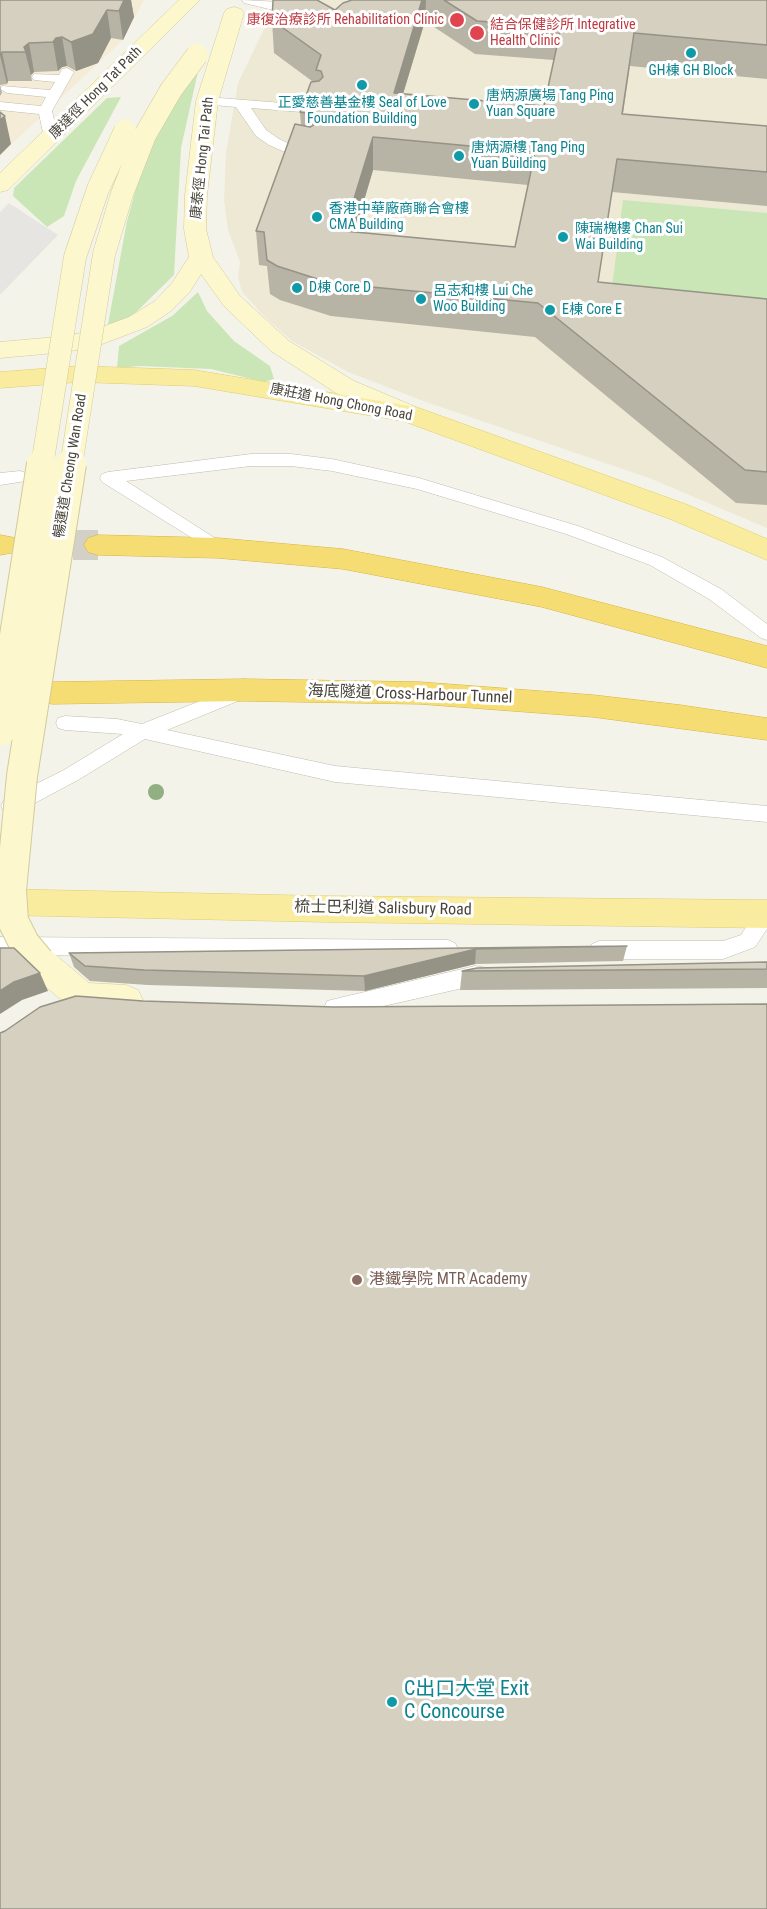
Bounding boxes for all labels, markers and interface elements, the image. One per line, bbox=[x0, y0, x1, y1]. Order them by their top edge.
marker: 康復治療診所 Rehabilitation Clinic bbox=[448, 11, 466, 29]
place label: 康復治療診所 Rehabilitation Clinic bbox=[247, 12, 444, 28]
place label: 結合保健診所 Integrative Health Clinic bbox=[490, 17, 636, 50]
marker: 結合保健診所 Integrative Health Clinic bbox=[468, 24, 486, 42]
street label: 康達徑 Hong Tat Path bbox=[46, 43, 146, 143]
marker: GH棟 GH Block bbox=[684, 46, 698, 60]
place label: GH棟 GH Block bbox=[649, 63, 733, 79]
marker: 正愛慈善基金樓 Seal of Love Foundation Building bbox=[355, 78, 369, 92]
place label: 唐炳源廣場 Tang Ping Yuan Square bbox=[486, 88, 614, 120]
place label: 正愛慈善基金樓 Seal of Love Foundation Building bbox=[278, 95, 446, 128]
street label: 康泰徑 Hong Tai Path bbox=[188, 96, 218, 220]
marker: 唐炳源廣場 Tang Ping Yuan Square bbox=[467, 97, 481, 111]
place label: 唐炳源樓 Tang Ping Yuan Building bbox=[471, 140, 585, 172]
marker: 唐炳源樓 Tang Ping Yuan Building bbox=[452, 149, 466, 163]
place label: 香港中華廠商聯合會樓 CMA Building bbox=[329, 201, 469, 234]
marker: 香港中華廠商聯合會樓 CMA Building bbox=[310, 210, 324, 224]
place label: 陳瑞槐樓 Chan Sui Wai Building bbox=[575, 221, 683, 254]
marker: 陳瑞槐樓 Chan Sui Wai Building bbox=[556, 230, 570, 244]
place label: D棟 Core D bbox=[309, 280, 371, 296]
marker: D棟 Core D bbox=[290, 281, 304, 295]
place label: 呂志和樓 Lui Che Woo Building bbox=[433, 283, 533, 316]
marker: 呂志和樓 Lui Che Woo Building bbox=[414, 292, 428, 306]
place label: E棟 Core E bbox=[562, 302, 622, 318]
marker: E棟 Core E bbox=[543, 303, 557, 317]
street label: 康莊道 Hong Chong Road bbox=[268, 381, 414, 425]
street label: 暢運道 Cheong Wan Road bbox=[51, 393, 91, 539]
street label: 海底隧道 Cross-Harbour Tunnel bbox=[307, 682, 513, 708]
street label: 梳士巴利道 Salisbury Road bbox=[294, 898, 472, 920]
place label: 港鐵學院 MTR Academy bbox=[369, 1270, 527, 1290]
marker: 港鐵學院 MTR Academy bbox=[350, 1273, 364, 1287]
place label: C出口大堂 Exit C Concourse bbox=[404, 1678, 529, 1725]
marker: C出口大堂 Exit C Concourse bbox=[385, 1695, 399, 1709]

